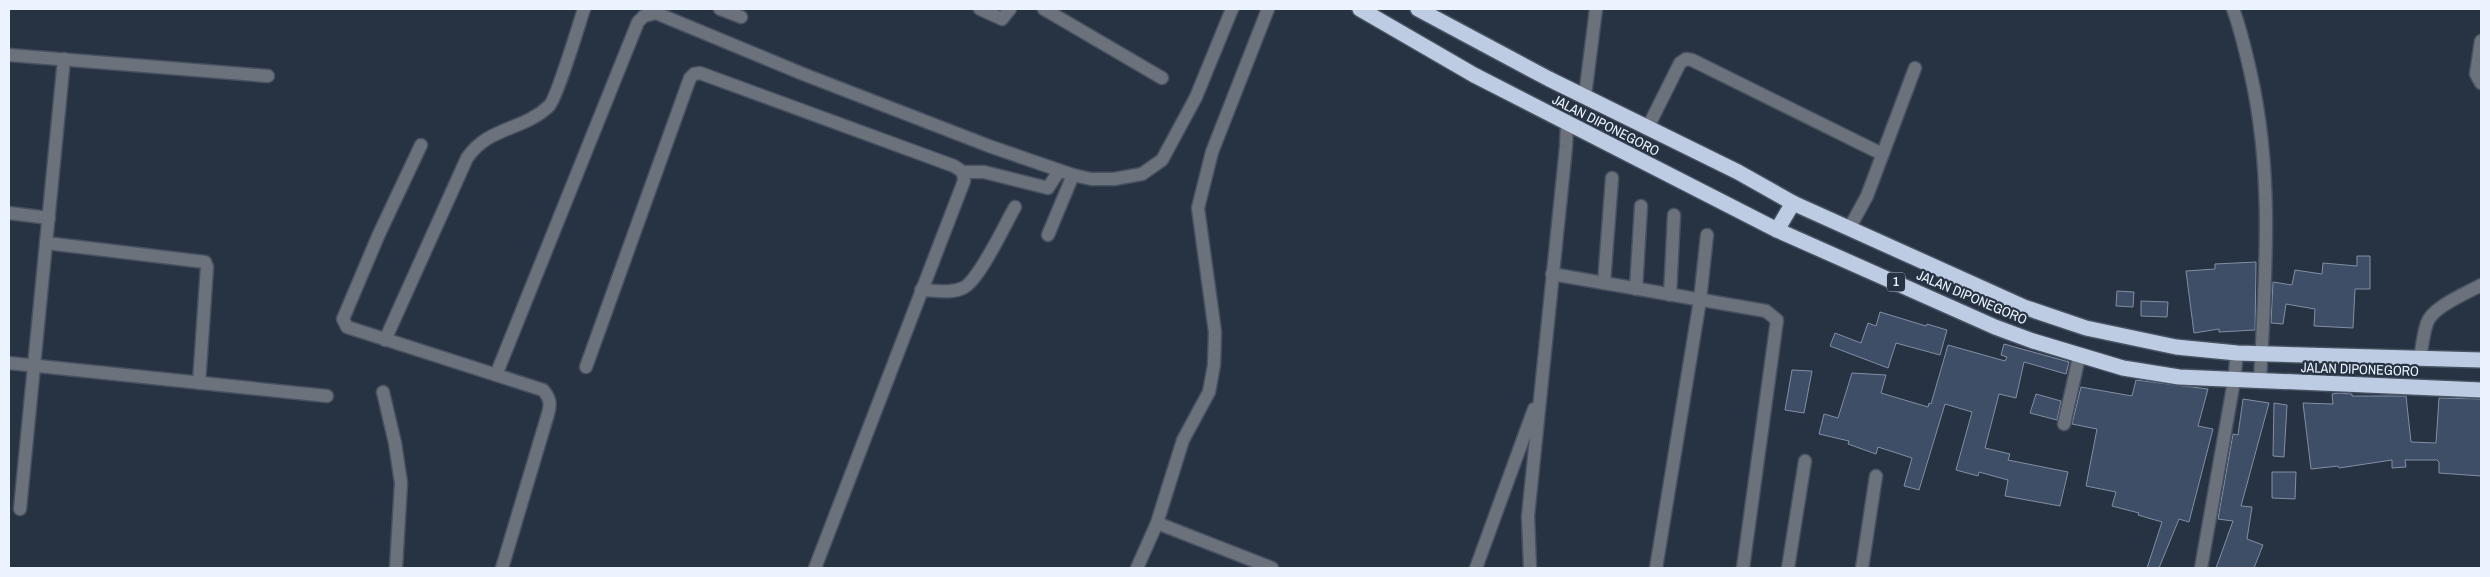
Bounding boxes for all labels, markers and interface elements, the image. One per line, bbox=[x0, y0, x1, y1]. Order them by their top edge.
street label: JALAN DIPONEGORO bbox=[1549, 90, 1663, 160]
street label: JALAN DIPONEGORO bbox=[1914, 266, 2030, 328]
road number: 1 bbox=[1887, 272, 1905, 292]
street label: JALAN DIPONEGORO bbox=[2301, 358, 2419, 380]

